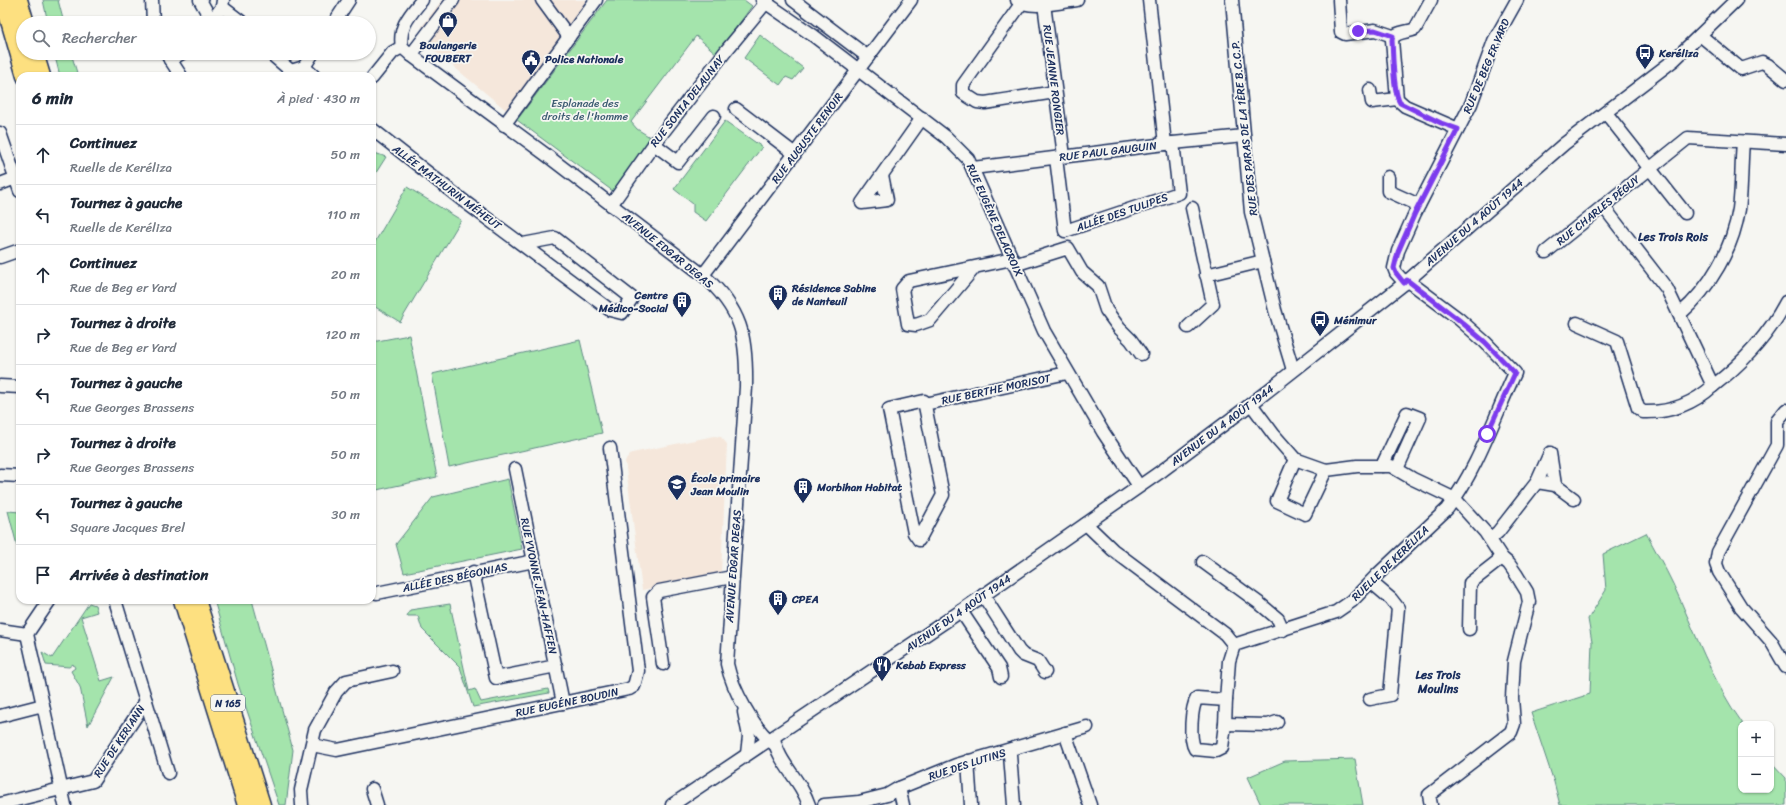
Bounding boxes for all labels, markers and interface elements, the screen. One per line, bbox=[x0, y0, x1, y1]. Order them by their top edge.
shop icon: Boulangerie FOUBERT bbox=[437, 10, 459, 38]
street label: RUE DE BEG ER YARD bbox=[1458, 15, 1515, 117]
search box bbox=[16, 16, 376, 60]
route end bbox=[1349, 22, 1367, 40]
street label: RUE JEANNE RONGIER bbox=[1037, 24, 1070, 137]
text: Rechercher bbox=[62, 25, 137, 51]
icon: search bbox=[30, 27, 52, 49]
place label: Boulangerie FOUBERT bbox=[419, 36, 477, 68]
street label: RUE DES PARAS DE LA 1ÈRE B.C.C.P. bbox=[1226, 39, 1263, 217]
bus stop icon: Keréliza bbox=[1634, 42, 1656, 70]
place label: Keréliza bbox=[1658, 44, 1699, 63]
public building icon: Police Nationale bbox=[520, 48, 542, 76]
place label: Police Nationale bbox=[545, 50, 624, 69]
street label: RUE SONIA DELAUNAY bbox=[645, 51, 730, 151]
text: 6 min bbox=[32, 83, 73, 113]
text: À pied · 430 m bbox=[277, 87, 360, 110]
street label: RUE AUGUSTE RENOIR bbox=[767, 88, 848, 188]
park label: Esplanade des droits de l'homme bbox=[542, 94, 629, 126]
text: Continuez bbox=[70, 130, 137, 156]
street label: RUE PAUL GAUGUIN bbox=[1058, 136, 1158, 167]
street label: ALLÉE MATHURIN MÉHEUT bbox=[387, 139, 506, 236]
text: 50 m bbox=[330, 143, 360, 166]
icon: ahead bbox=[32, 144, 54, 166]
text: Ruelle de Keréliza bbox=[70, 156, 172, 179]
street label: RUE EUGÈNE DELACROIX bbox=[961, 161, 1028, 280]
street label: RUE CHARLES PÉGUY bbox=[1552, 170, 1645, 250]
street label: AVENUE DU 4 AOÛT 1944 bbox=[1420, 174, 1528, 271]
street label: ALLÉE DES TULIPES bbox=[1073, 188, 1171, 237]
text: Tournez à gauche bbox=[70, 190, 182, 216]
text: 110 m bbox=[327, 203, 360, 226]
icon: left bbox=[32, 204, 54, 226]
street label: AVENUE EDGAR DEGAS bbox=[617, 207, 718, 293]
text: Ruelle de Keréliza bbox=[70, 216, 172, 239]
district label: Les Trois Rois bbox=[1638, 226, 1709, 248]
text: Continuez bbox=[70, 250, 137, 276]
text: 20 m bbox=[331, 263, 360, 286]
icon: ahead bbox=[32, 264, 54, 286]
text: Rue de Beg er Yard bbox=[70, 276, 176, 299]
place label: Résidence Sabine de Nanteuil bbox=[791, 279, 877, 311]
building icon: Résidence Sabine de Nanteuil bbox=[767, 283, 789, 311]
place label: Centre Médico-Social bbox=[598, 286, 669, 318]
building icon: Centre Médico-Social bbox=[671, 290, 693, 318]
bus stop icon: Ménimur bbox=[1309, 309, 1331, 337]
text: Tournez à droite bbox=[70, 310, 176, 336]
place label: Ménimur bbox=[1333, 311, 1378, 330]
text: 120 m bbox=[325, 323, 360, 346]
icon: right bbox=[32, 324, 54, 346]
text: Rue de Beg er Yard bbox=[70, 336, 176, 359]
street label: RUE BERTHE MORISOT bbox=[940, 369, 1053, 410]
text: Tournez à gauche bbox=[70, 370, 182, 396]
street label: AVENUE DU 4 AOÛT 1944 bbox=[1166, 380, 1278, 471]
text: 50 m bbox=[330, 383, 360, 406]
icon: left bbox=[32, 384, 54, 406]
text: Rue Georges Brassens bbox=[70, 396, 194, 419]
route start bbox=[1478, 425, 1496, 443]
text: Tournez à droite bbox=[70, 430, 176, 456]
text: 50 m bbox=[330, 443, 360, 466]
icon: right bbox=[32, 444, 54, 466]
text: Rue Georges Brassens bbox=[70, 456, 194, 479]
place label: École primaire Jean Moulin bbox=[690, 469, 761, 501]
school or university icon: École primaire Jean Moulin bbox=[666, 473, 688, 501]
building icon: Morbihan Habitat bbox=[792, 476, 814, 504]
place label: Morbihan Habitat bbox=[816, 478, 902, 497]
text: Tournez à gauche bbox=[70, 490, 182, 516]
text: 30 m bbox=[331, 503, 360, 526]
icon: left bbox=[32, 504, 54, 526]
street label: AVENUE EDGAR DEGAS bbox=[720, 509, 747, 624]
text: Square Jacques Brel bbox=[70, 516, 185, 539]
street label: RUE YVONNE JEAN-HAFFEN bbox=[515, 516, 562, 656]
street label: RUELLE DE KERÉLIZA bbox=[1347, 521, 1434, 606]
street label: ALLÉE DES BÉGONIAS bbox=[400, 557, 510, 598]
text: Arrivée à destination bbox=[70, 562, 208, 588]
icon: arrive bbox=[32, 564, 54, 586]
street label: AVENUE DU 4 AOÛT 1944 bbox=[901, 570, 1015, 658]
building icon: CPEA bbox=[767, 588, 789, 616]
place label: CPEA bbox=[791, 590, 819, 609]
restaurant icon: Kebab Express bbox=[871, 654, 893, 682]
place label: Kebab Express bbox=[895, 656, 967, 675]
district label: Les Trois Moulins bbox=[1416, 664, 1462, 700]
street label: RUE EUGÉNE BOUDIN bbox=[514, 682, 621, 723]
road number: N 165 bbox=[211, 695, 245, 711]
street label: RUE DE KERIANN bbox=[89, 701, 150, 782]
map controls bbox=[1738, 721, 1774, 793]
button: + bbox=[1738, 721, 1774, 757]
street label: RUE DES LUTINS bbox=[926, 743, 1008, 786]
button: − bbox=[1738, 757, 1774, 793]

